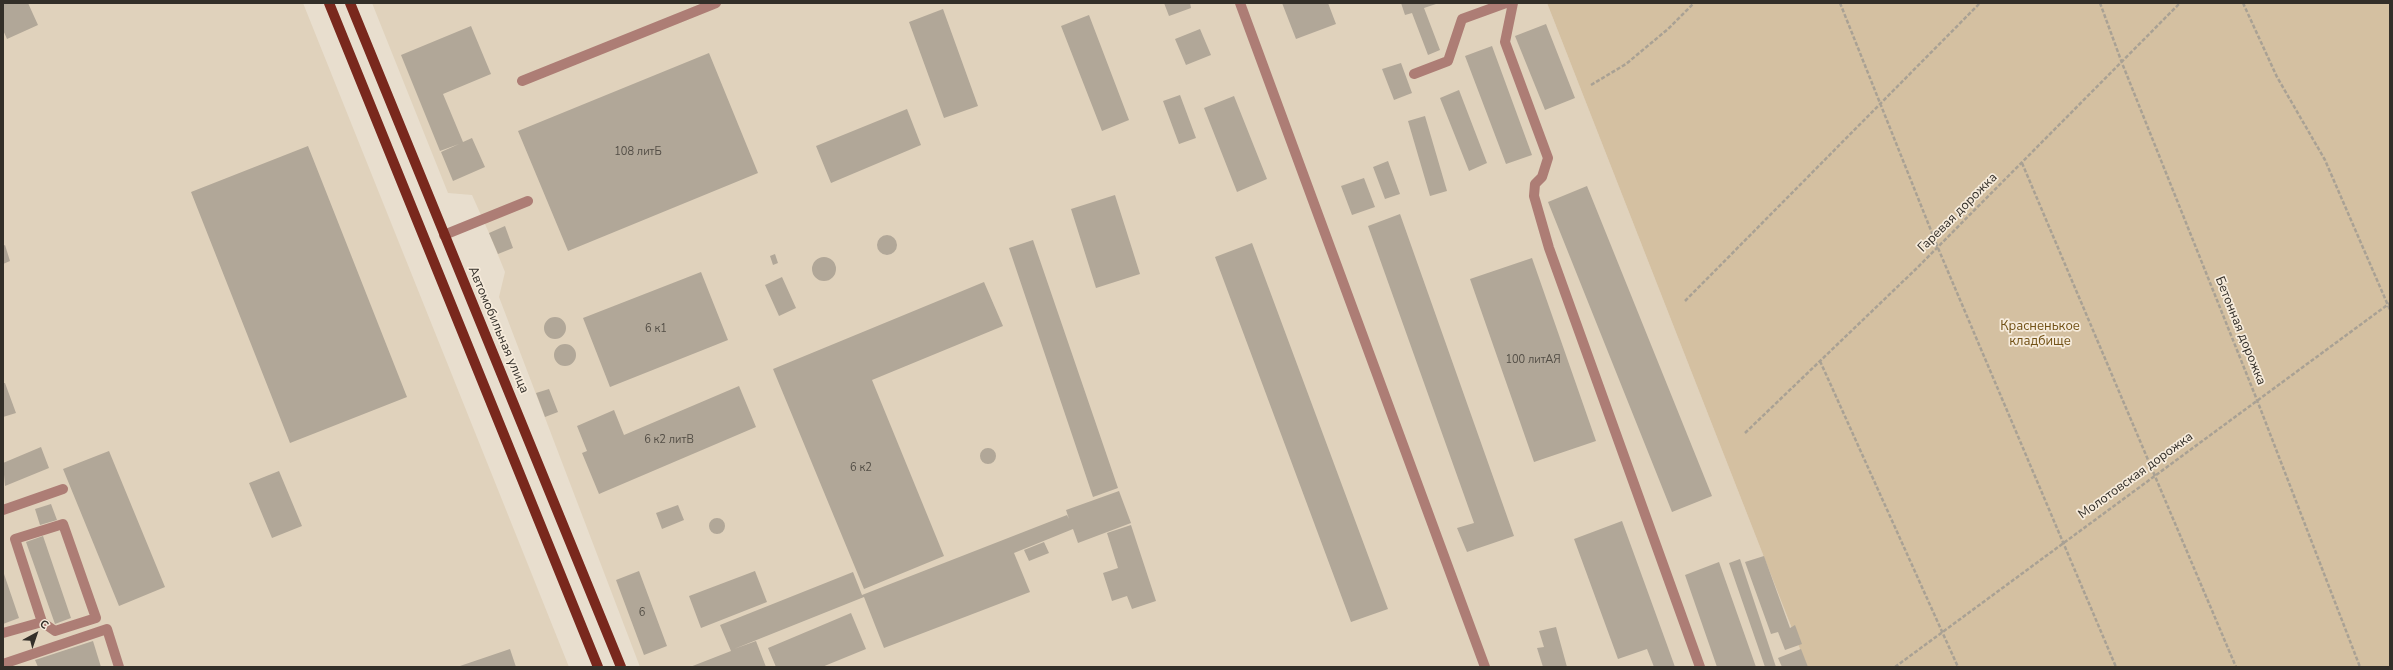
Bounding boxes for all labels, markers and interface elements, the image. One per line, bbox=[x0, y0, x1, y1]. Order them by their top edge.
house number: 108 литБ bbox=[614, 145, 662, 159]
street label: Гаревая дорожка bbox=[1915, 170, 2001, 256]
street label: Автомобильная улица bbox=[464, 264, 532, 396]
street label: Бетонная дорожка bbox=[2211, 275, 2269, 387]
park label: Красненькое кладбище bbox=[2000, 319, 2080, 350]
house number: 6 к1 bbox=[645, 322, 667, 336]
house number: 100 литАЯ bbox=[1505, 353, 1561, 367]
street label: Молотовская дорожка bbox=[2076, 429, 2196, 523]
house number: 6 к2 литВ bbox=[644, 433, 694, 447]
house number: 6 к2 bbox=[850, 461, 872, 475]
house number: 6 bbox=[639, 606, 645, 620]
north arrow bbox=[16, 614, 56, 654]
text: С bbox=[36, 616, 52, 633]

